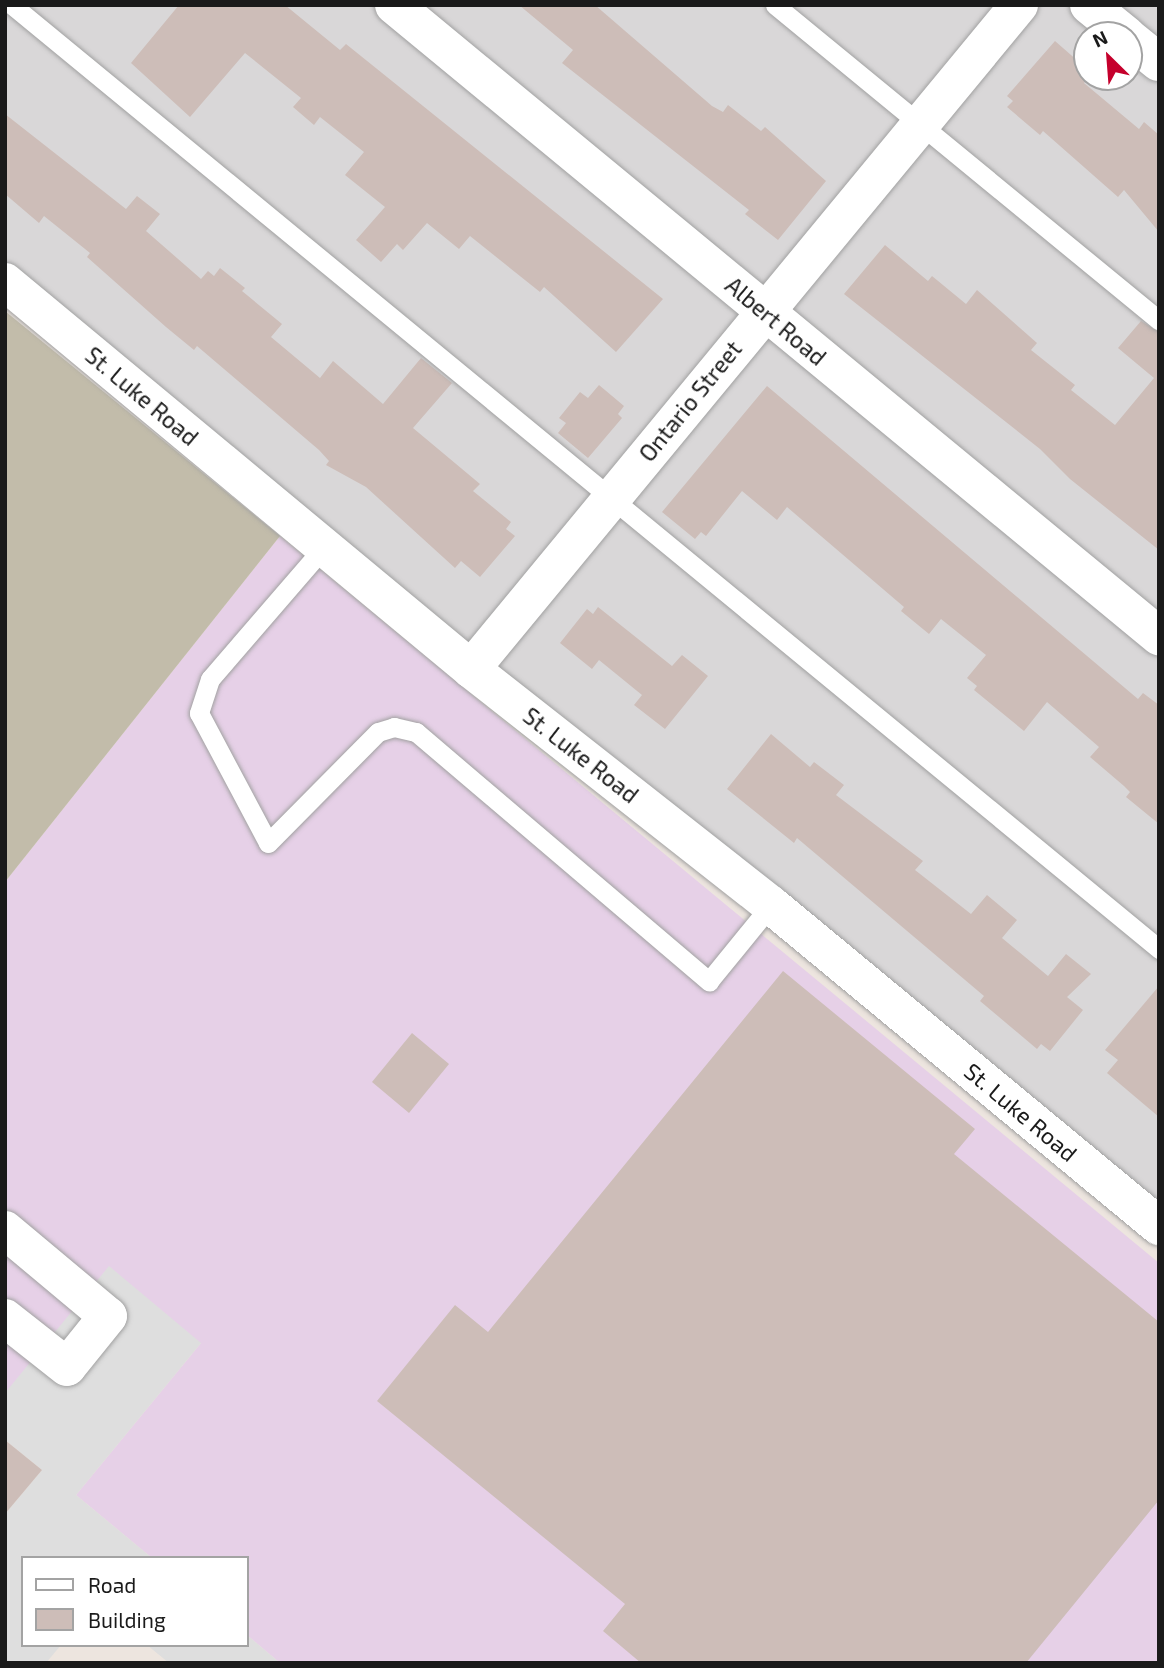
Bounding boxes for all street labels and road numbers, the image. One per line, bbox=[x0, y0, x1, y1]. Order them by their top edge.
street label: Albert Road bbox=[720, 271, 832, 371]
street label: Ontario Street bbox=[633, 335, 747, 467]
street label: St. Luke Road bbox=[80, 341, 204, 451]
street label: St. Luke Road bbox=[518, 701, 644, 809]
street label: St. Luke Road bbox=[959, 1057, 1083, 1167]

